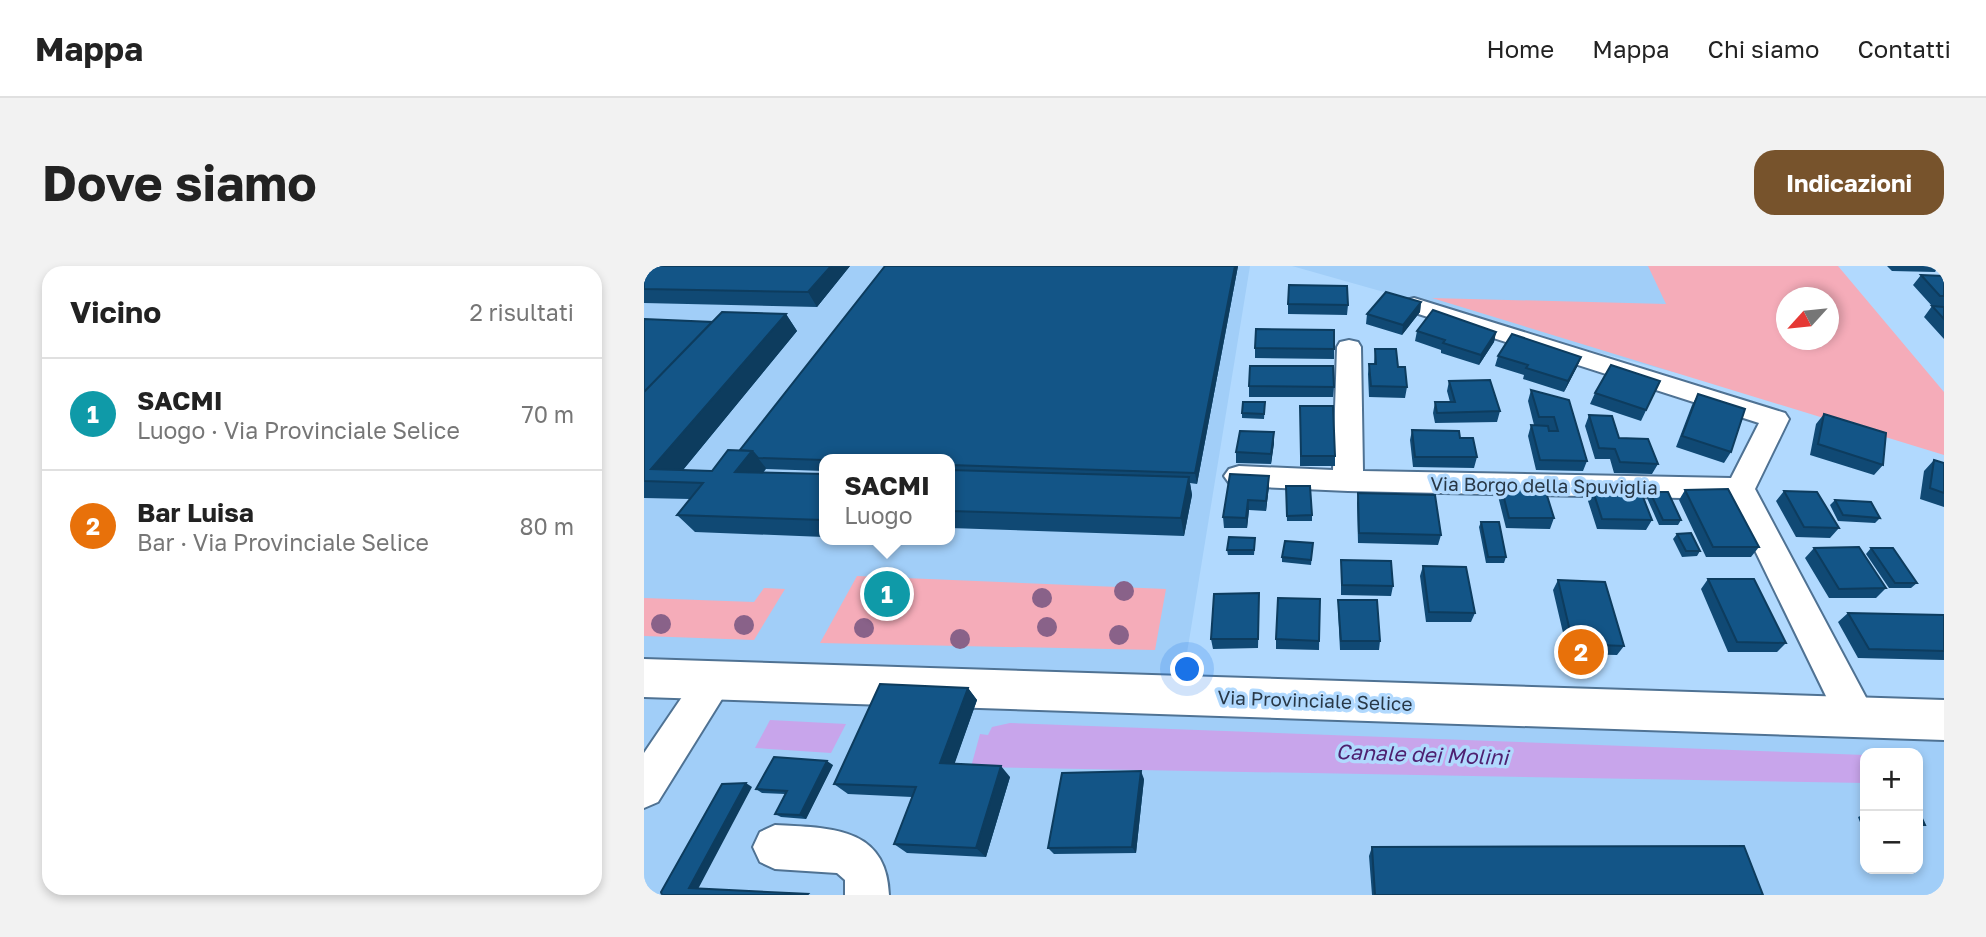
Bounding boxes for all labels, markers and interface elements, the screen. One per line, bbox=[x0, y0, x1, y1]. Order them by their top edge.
text: Mappa bbox=[35, 29, 143, 68]
text: Home bbox=[1486, 34, 1554, 63]
text: Mappa bbox=[1592, 34, 1670, 63]
text: Chi siamo bbox=[1708, 34, 1819, 63]
text: Contatti bbox=[1857, 34, 1951, 63]
button: Indicazioni bbox=[1754, 150, 1944, 215]
text: Dove siamo bbox=[42, 153, 317, 212]
north arrow bbox=[1776, 287, 1839, 350]
text: Vicino bbox=[70, 294, 161, 330]
text: 2 risultati bbox=[469, 298, 574, 326]
text: SACMI bbox=[137, 385, 223, 416]
text: 1 bbox=[87, 400, 99, 428]
text: 70 m bbox=[521, 400, 574, 428]
text: Luogo · Via Provinciale Selice bbox=[137, 416, 460, 444]
popup bbox=[819, 454, 955, 545]
text: SACMI bbox=[844, 470, 930, 501]
street label: Via Borgo della Spuviglia bbox=[1430, 472, 1658, 498]
text: Bar Luisa bbox=[137, 497, 254, 528]
text: Luogo bbox=[844, 501, 913, 529]
text: 2 bbox=[86, 512, 100, 540]
text: 80 m bbox=[520, 512, 574, 540]
text: Bar · Via Provinciale Selice bbox=[137, 528, 429, 556]
pin: 1 bbox=[864, 568, 910, 620]
pin: 2 bbox=[1558, 626, 1604, 678]
your location bbox=[1170, 652, 1204, 686]
street label: Via Provinciale Selice bbox=[1217, 685, 1413, 715]
water label: Canale dei Molini bbox=[1335, 738, 1511, 770]
map controls bbox=[1860, 748, 1923, 874]
button: + bbox=[1860, 748, 1923, 811]
button: − bbox=[1860, 811, 1923, 874]

